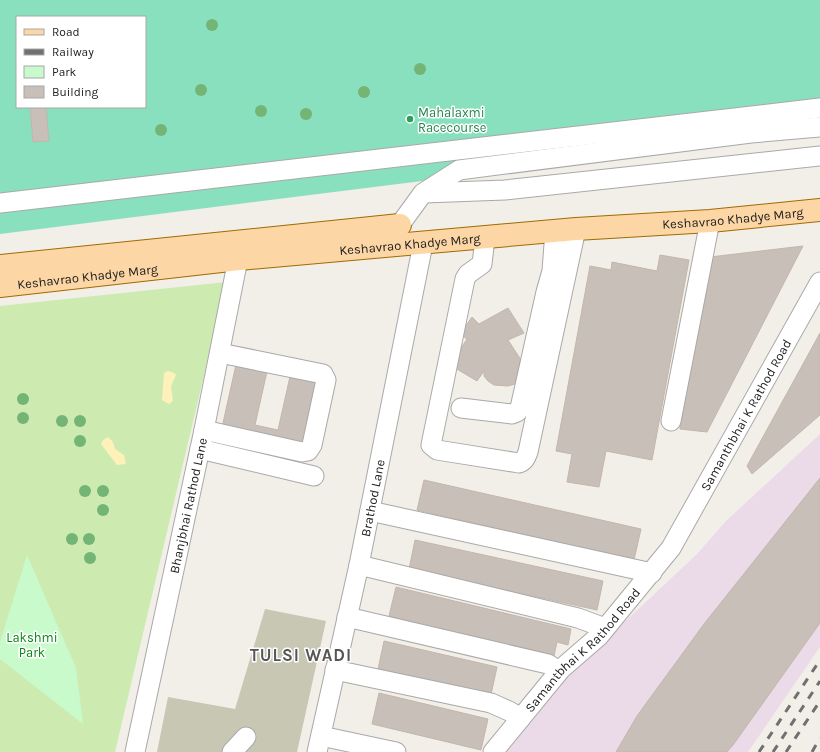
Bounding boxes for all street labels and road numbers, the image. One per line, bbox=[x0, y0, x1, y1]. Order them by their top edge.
street label: Keshavrao Khadye Marg bbox=[662, 205, 805, 232]
street label: Keshavrao Khadye Marg bbox=[339, 230, 482, 258]
street label: Keshavrao Khadye Marg bbox=[16, 261, 159, 292]
street label: Samanthbhai K Rathod Road bbox=[698, 337, 794, 493]
street label: Bhanjbhai Rathod Lane bbox=[166, 436, 210, 575]
street label: Brathod Lane bbox=[358, 458, 388, 538]
street label: Samantbhai K Rathod Road bbox=[522, 585, 643, 715]

